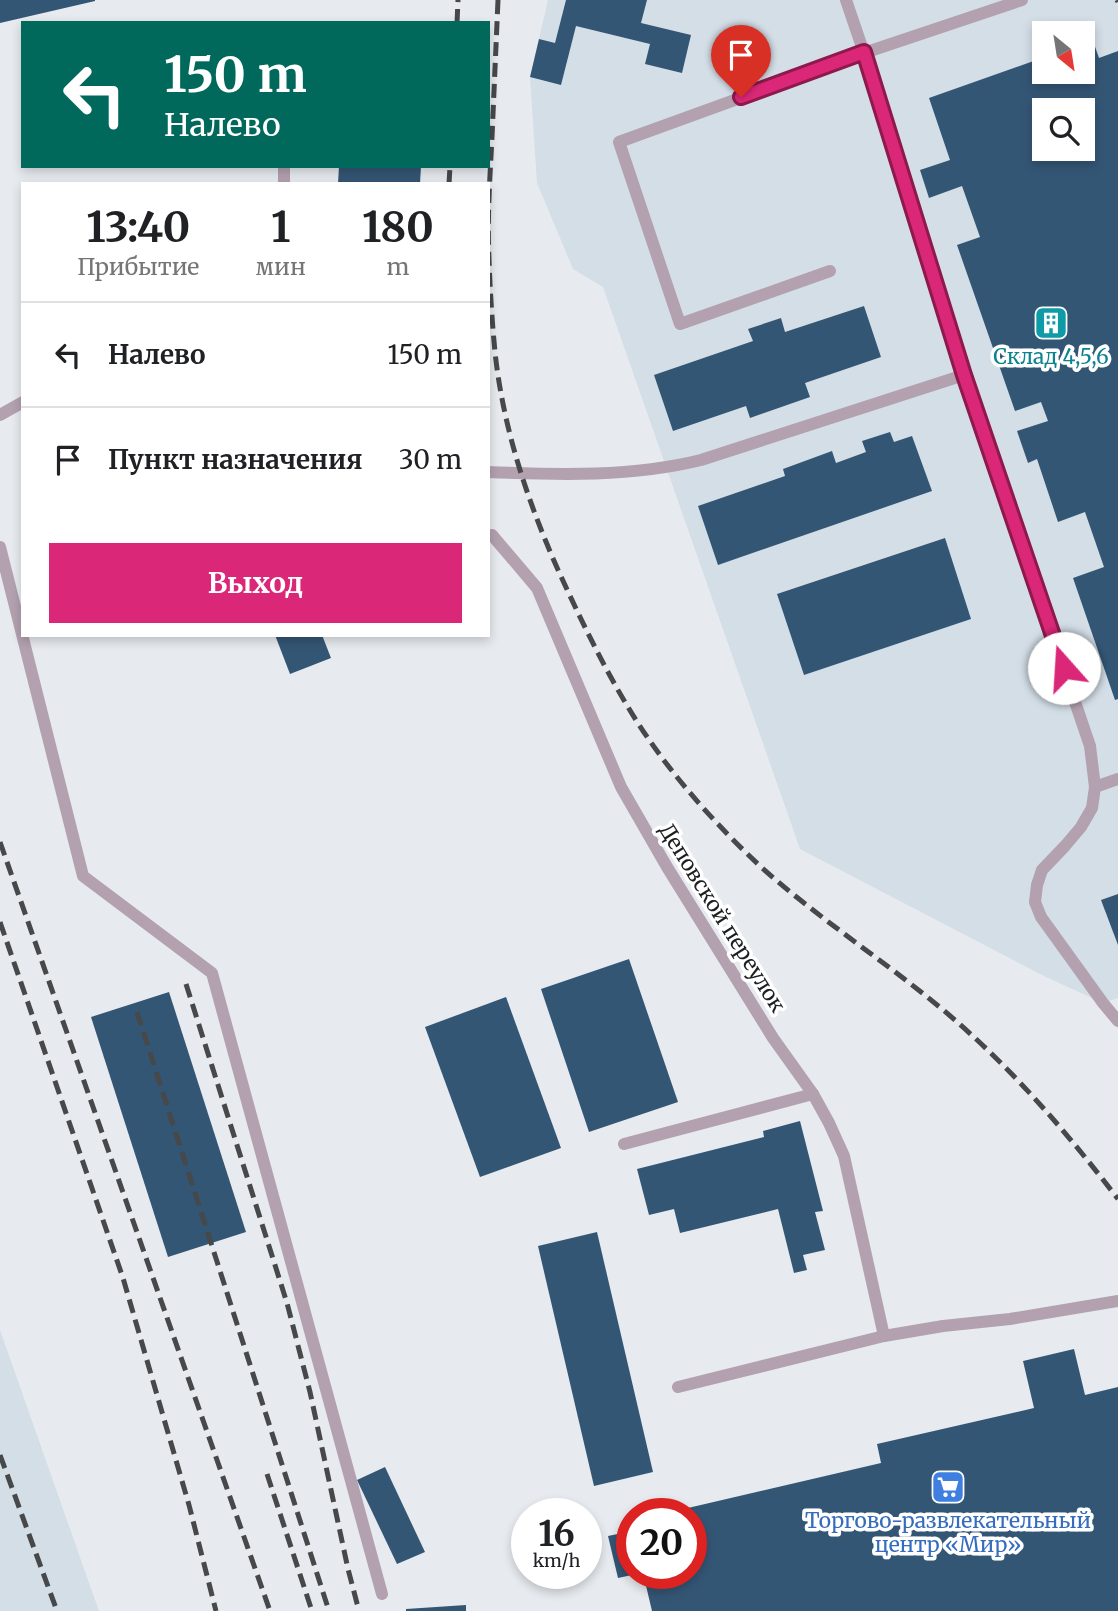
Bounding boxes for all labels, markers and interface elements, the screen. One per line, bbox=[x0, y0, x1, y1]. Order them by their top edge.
north arrow bbox=[1032, 21, 1096, 84]
map controls bbox=[1032, 21, 1095, 161]
pin bbox=[711, 25, 771, 97]
icon: arrive bbox=[722, 36, 760, 74]
text: 150 m bbox=[164, 44, 307, 105]
icon: left bbox=[49, 49, 140, 140]
button: search bbox=[1032, 98, 1095, 161]
text: Налево bbox=[164, 105, 281, 145]
text: 13:40 bbox=[86, 201, 190, 253]
text: 1 bbox=[271, 201, 290, 253]
text: 180 bbox=[362, 201, 434, 253]
text: Прибытие bbox=[77, 252, 199, 281]
text: мин bbox=[256, 252, 306, 281]
text: m bbox=[386, 252, 409, 281]
building icon: Склад 4,5,6 bbox=[1032, 304, 1070, 342]
icon: left bbox=[49, 336, 87, 374]
text: Налево bbox=[108, 338, 206, 371]
text: 150 m bbox=[388, 338, 462, 371]
place label: Склад 4,5,6 bbox=[993, 343, 1109, 370]
icon: arrive bbox=[49, 441, 87, 479]
text: Пункт назначения bbox=[108, 443, 362, 476]
text: 30 m bbox=[399, 443, 462, 476]
button: Выход bbox=[49, 543, 462, 623]
position arrow bbox=[1027, 631, 1101, 705]
street label: Деповской переулок bbox=[653, 818, 792, 1017]
supermarket icon: Торгово-развлекательный центр «Мир» bbox=[929, 1468, 967, 1506]
speed limit sign: 20 bbox=[616, 1498, 707, 1589]
place label: Торгово-развлекательный центр «Мир» bbox=[805, 1507, 1091, 1558]
text: 16 bbox=[538, 1512, 575, 1556]
text: km/h bbox=[533, 1549, 580, 1572]

